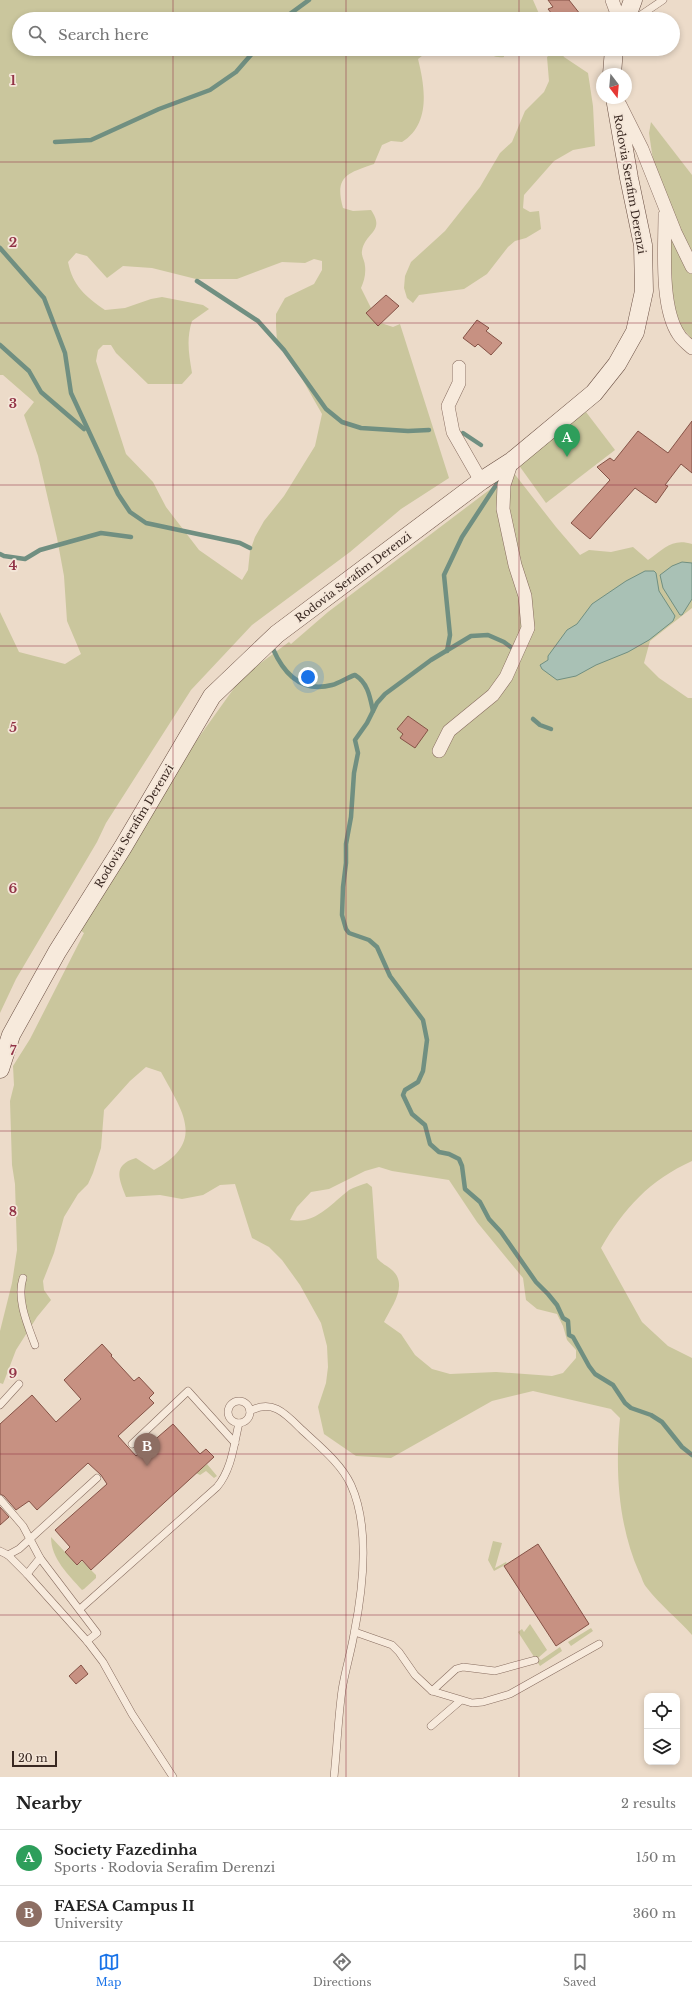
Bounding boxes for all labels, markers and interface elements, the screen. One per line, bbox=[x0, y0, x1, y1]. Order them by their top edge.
search box bbox=[12, 12, 680, 56]
icon: search bbox=[26, 23, 48, 45]
text: Search here bbox=[58, 25, 149, 44]
north arrow bbox=[596, 68, 632, 104]
text: 1 bbox=[10, 72, 16, 89]
street label: Rodovia Serafim Derenzi bbox=[611, 113, 649, 255]
text: 2 bbox=[9, 234, 17, 251]
text: 3 bbox=[9, 395, 17, 412]
pin: A bbox=[554, 424, 580, 457]
street label: Rodovia Serafim Derenzi bbox=[292, 529, 414, 625]
text: 4 bbox=[9, 557, 18, 574]
your location bbox=[298, 667, 318, 687]
text: 5 bbox=[9, 719, 17, 736]
street label: Rodovia Serafim Derenzi bbox=[92, 762, 177, 890]
text: 6 bbox=[9, 880, 18, 897]
text: 7 bbox=[10, 1042, 17, 1059]
text: 8 bbox=[9, 1203, 17, 1220]
text: 9 bbox=[9, 1365, 18, 1382]
pin: B bbox=[134, 1433, 160, 1466]
map controls bbox=[644, 1693, 680, 1765]
button: locate bbox=[644, 1693, 680, 1729]
button: layers bbox=[644, 1729, 680, 1765]
scale bar bbox=[12, 1749, 57, 1768]
text: 20 m bbox=[18, 1751, 48, 1765]
text: Nearby bbox=[16, 1793, 82, 1814]
text: 2 results bbox=[621, 1795, 676, 1812]
text: Society Fazedinha bbox=[54, 1840, 197, 1859]
text: A bbox=[24, 1849, 34, 1866]
text: 150 m bbox=[636, 1849, 676, 1866]
text: Sports · Rodovia Serafim Derenzi bbox=[54, 1859, 275, 1876]
text: FAESA Campus II bbox=[54, 1896, 195, 1915]
text: B bbox=[24, 1905, 34, 1922]
text: 360 m bbox=[633, 1905, 676, 1922]
text: University bbox=[54, 1915, 123, 1932]
tab: Map bbox=[96, 1951, 121, 1989]
tab: Directions bbox=[313, 1951, 371, 1989]
tab: Saved bbox=[563, 1951, 596, 1989]

